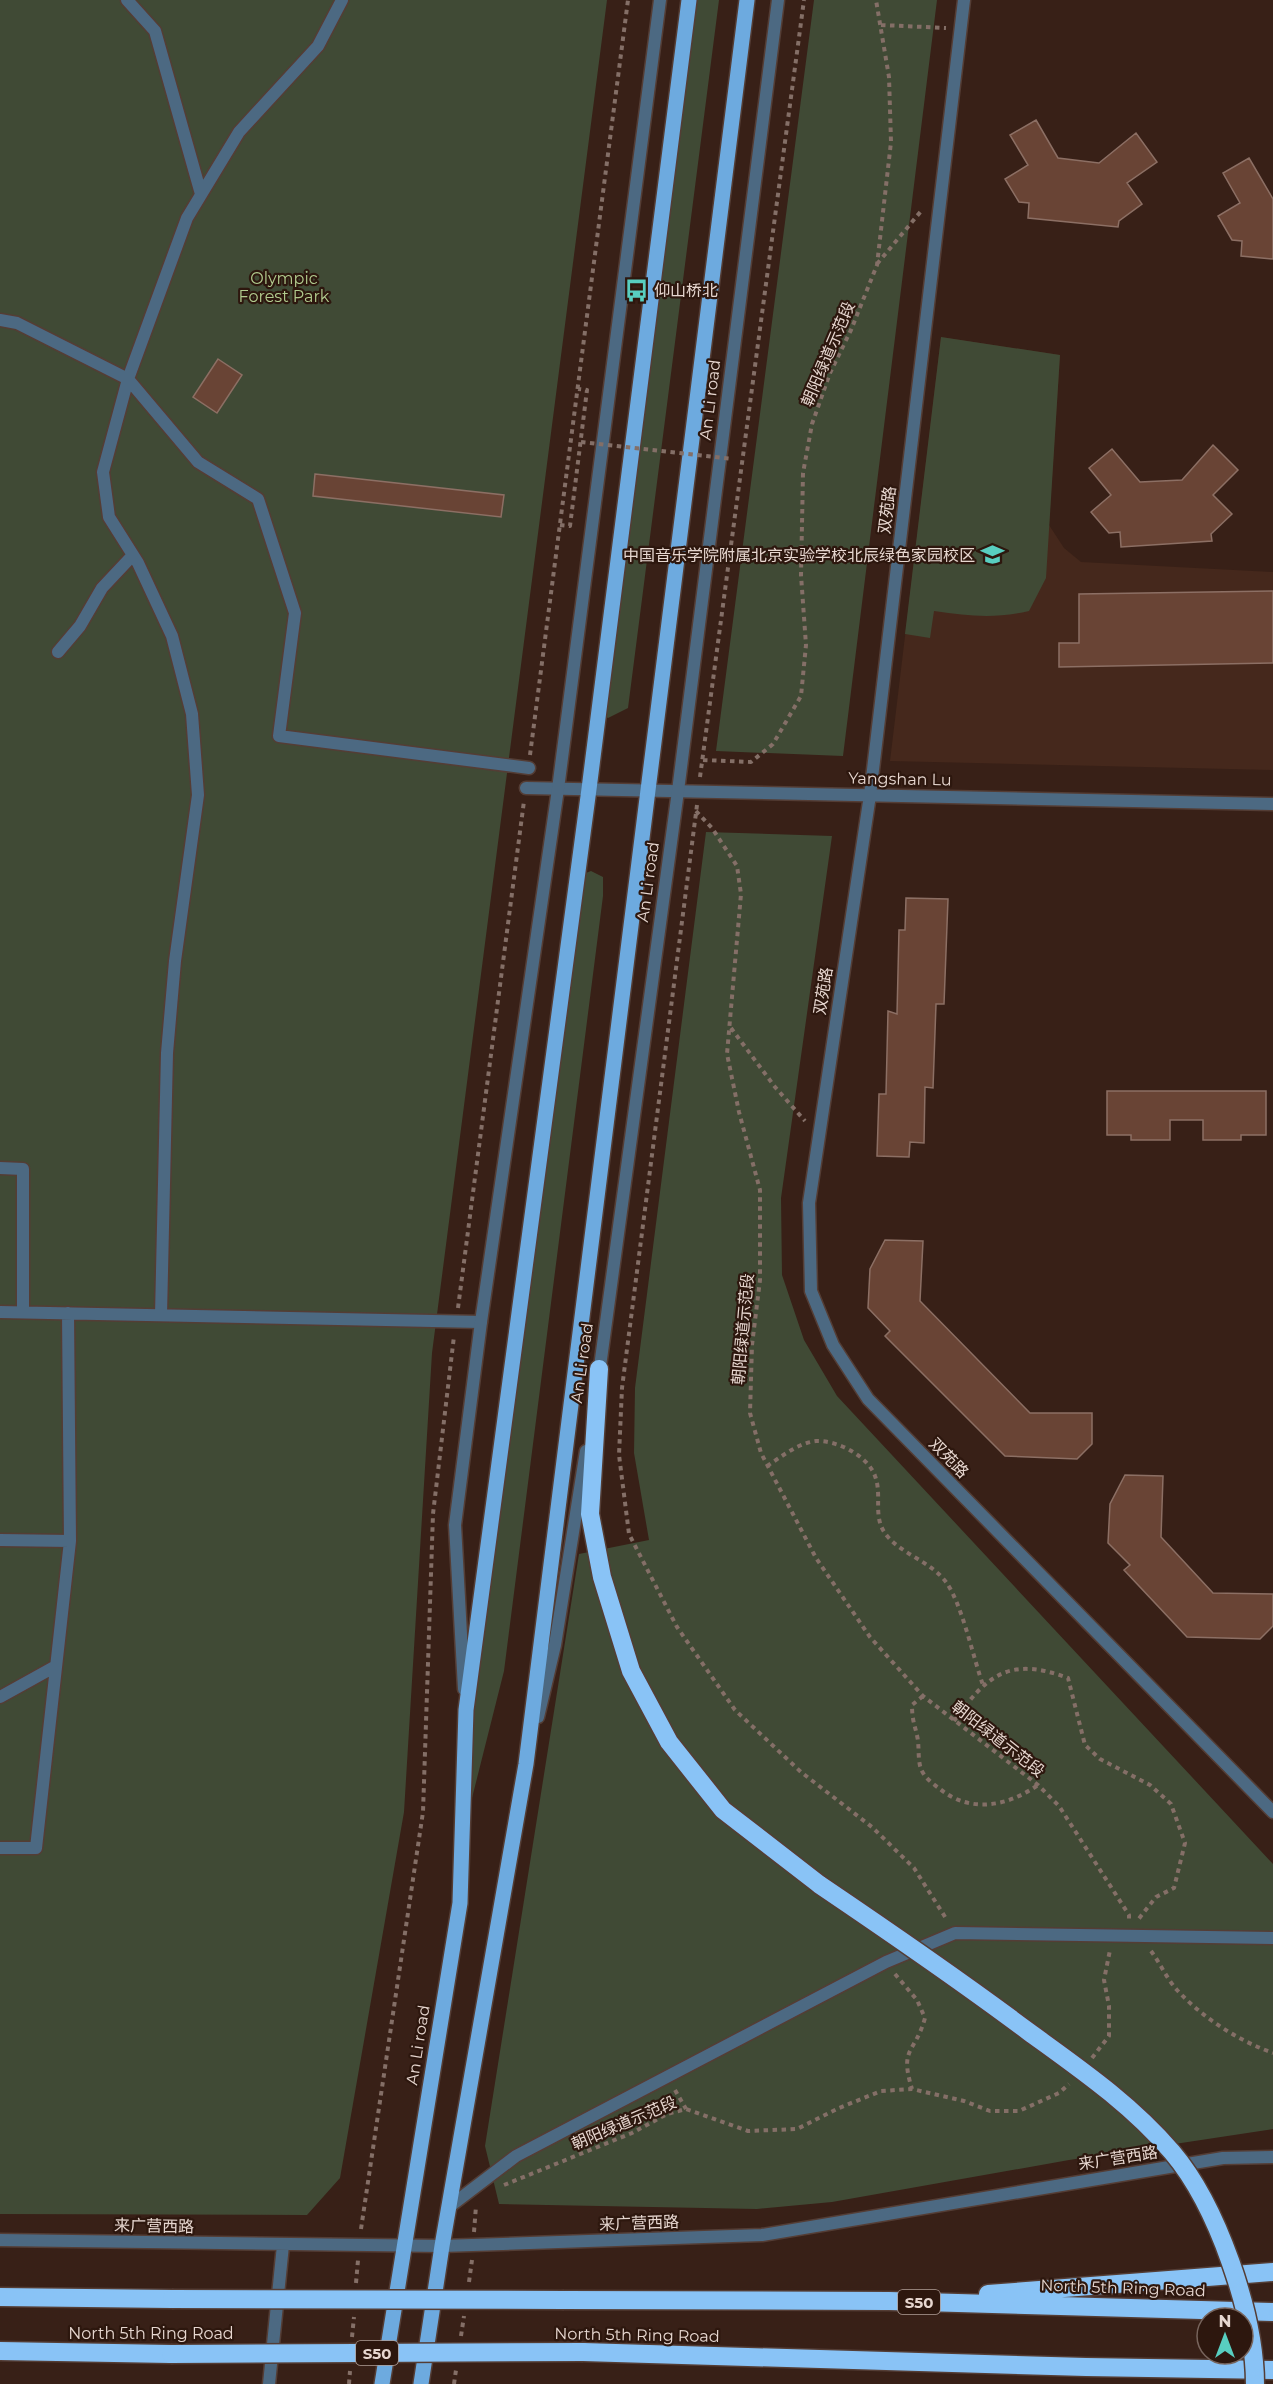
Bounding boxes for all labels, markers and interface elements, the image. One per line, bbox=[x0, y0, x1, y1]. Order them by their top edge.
park label: Olympic Forest Park bbox=[239, 269, 330, 306]
bus stop icon: 仰山桥北 bbox=[623, 277, 649, 303]
place label: 仰山桥北 bbox=[654, 281, 718, 300]
street label: 朝阳绿道示范段 bbox=[797, 299, 859, 409]
street label: An Li road bbox=[696, 359, 724, 441]
street label: 双苑路 bbox=[875, 485, 899, 535]
school or university icon: 中国音乐学院附属北京实验学校北辰绿色家园校区 bbox=[980, 542, 1006, 568]
place label: 中国音乐学院附属北京实验学校北辰绿色家园校区 bbox=[623, 546, 975, 565]
street label: Yangshan Lu bbox=[848, 769, 952, 789]
street label: An Li road bbox=[633, 841, 663, 923]
street label: 双苑路 bbox=[810, 966, 836, 1016]
street label: 朝阳绿道示范段 bbox=[729, 1272, 757, 1386]
street label: An Li road bbox=[567, 1322, 597, 1404]
street label: 双苑路 bbox=[925, 1434, 973, 1482]
street label: 朝阳绿道示范段 bbox=[948, 1697, 1048, 1781]
street label: An Li road bbox=[402, 2004, 434, 2086]
street label: 朝阳绿道示范段 bbox=[569, 2092, 679, 2154]
street label: 来广营西路 bbox=[1077, 2142, 1159, 2174]
street label: 来广营西路 bbox=[599, 2212, 679, 2234]
street label: 来广营西路 bbox=[114, 2216, 194, 2236]
street label: North 5th Ring Road bbox=[1040, 2276, 1206, 2300]
road number: S50 bbox=[898, 2290, 940, 2314]
north arrow bbox=[1195, 2306, 1255, 2366]
text: N bbox=[1219, 2312, 1231, 2331]
street label: North 5th Ring Road bbox=[68, 2324, 234, 2343]
street label: North 5th Ring Road bbox=[554, 2324, 720, 2346]
road number: S50 bbox=[356, 2341, 398, 2365]

